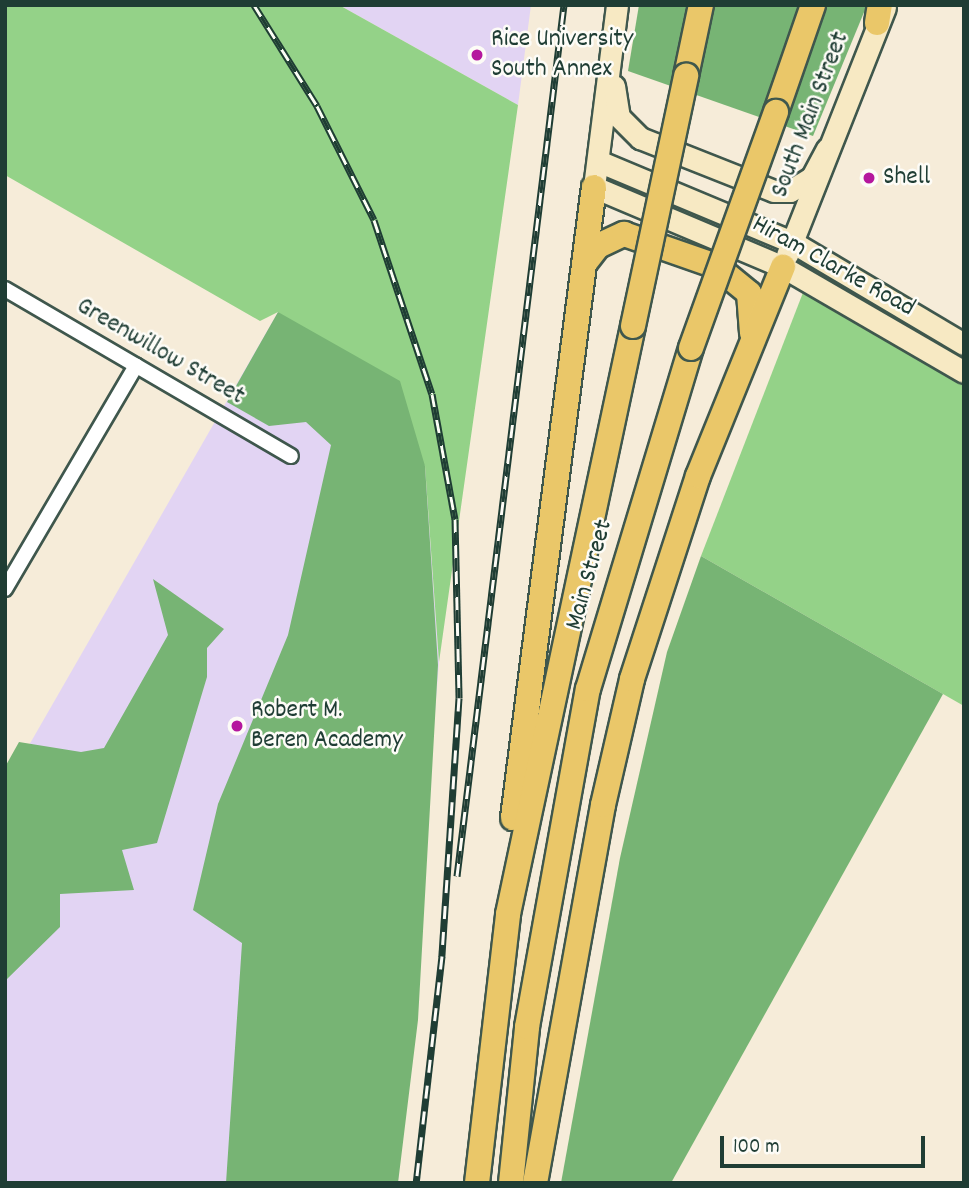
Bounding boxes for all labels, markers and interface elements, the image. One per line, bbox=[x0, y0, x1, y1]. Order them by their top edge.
place label: Rice University South Annex bbox=[491, 24, 633, 86]
street label: South Main Street bbox=[765, 28, 857, 202]
marker: Rice University South Annex bbox=[469, 47, 485, 63]
place label: Shell bbox=[883, 162, 930, 194]
marker: Shell bbox=[861, 170, 877, 186]
street label: Hiram Clarke Road bbox=[746, 209, 920, 325]
street label: Greenwillow Street bbox=[70, 291, 250, 413]
street label: Main Street bbox=[559, 516, 621, 634]
place label: Robert M. Beren Academy bbox=[251, 695, 403, 756]
marker: Robert M. Beren Academy bbox=[229, 718, 245, 734]
scale bar bbox=[724, 1122, 929, 1166]
text: 100 m bbox=[733, 1133, 780, 1163]

